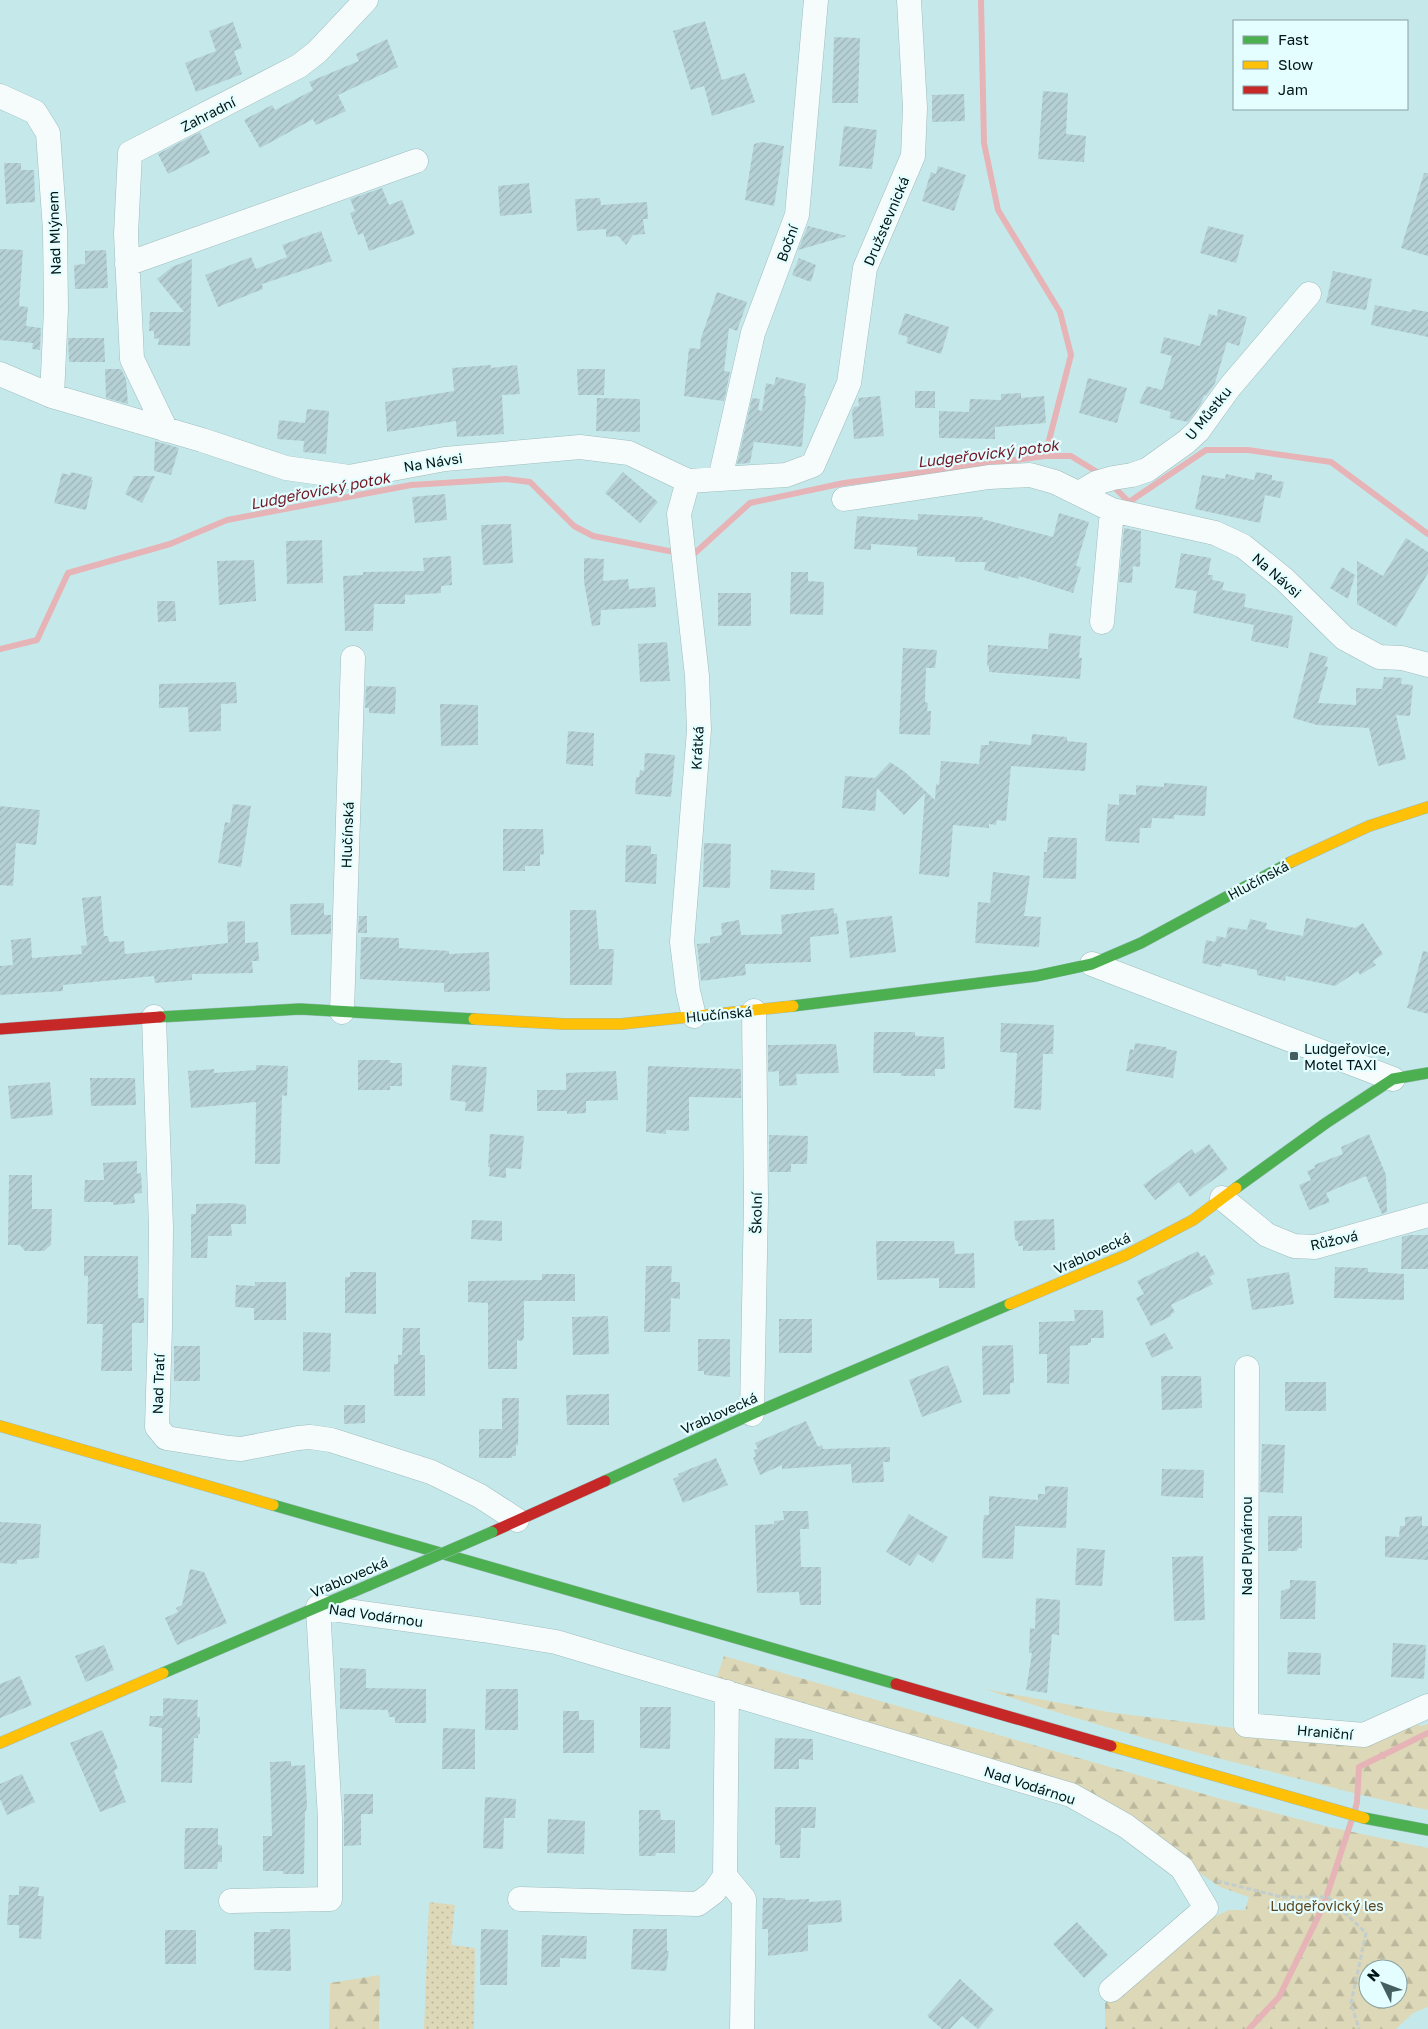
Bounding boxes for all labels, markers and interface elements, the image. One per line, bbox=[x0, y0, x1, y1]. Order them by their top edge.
legend bbox=[1233, 20, 1408, 110]
text: Fast bbox=[1278, 30, 1309, 48]
text: Slow bbox=[1278, 55, 1313, 73]
text: Jam bbox=[1278, 80, 1308, 98]
street label: Zahradní bbox=[178, 92, 239, 135]
street label: Družstevnická bbox=[860, 174, 912, 268]
street label: Nad Mlýnem bbox=[44, 191, 64, 275]
street label: Boční bbox=[773, 221, 802, 264]
street label: U Můstku bbox=[1181, 383, 1235, 443]
water label: Ludgeřovický potok bbox=[916, 435, 1061, 472]
street label: Na Návsi bbox=[402, 449, 464, 475]
water label: Ludgeřovický potok bbox=[249, 467, 393, 513]
street label: Na Návsi bbox=[1249, 549, 1305, 601]
street label: Krátká bbox=[687, 726, 707, 770]
street label: Hlučínská bbox=[337, 801, 357, 869]
street label: Hlučínská bbox=[1225, 857, 1291, 903]
street label: Hlučínská bbox=[685, 1003, 753, 1025]
place label: Ludgeřovice, Motel TAXI bbox=[1304, 1040, 1390, 1073]
marker: Ludgeřovice, Motel TAXI bbox=[1288, 1050, 1300, 1062]
street label: Školní bbox=[747, 1191, 765, 1234]
street label: Růžová bbox=[1309, 1227, 1359, 1253]
street label: Vrablovecká bbox=[1051, 1229, 1133, 1277]
street label: Nad Tratí bbox=[148, 1352, 168, 1415]
street label: Vrablovecká bbox=[678, 1389, 760, 1437]
street label: Nad Plynárnou bbox=[1238, 1496, 1255, 1596]
street label: Vrablovecká bbox=[308, 1553, 390, 1601]
street label: Nad Vodárnou bbox=[328, 1600, 424, 1630]
street label: Hraniční bbox=[1296, 1721, 1355, 1743]
street label: Nad Vodárnou bbox=[982, 1762, 1078, 1808]
park label: Ludgeřovický les bbox=[1270, 1897, 1384, 1914]
north arrow bbox=[1358, 1959, 1408, 2009]
text: N bbox=[1363, 1965, 1383, 1985]

